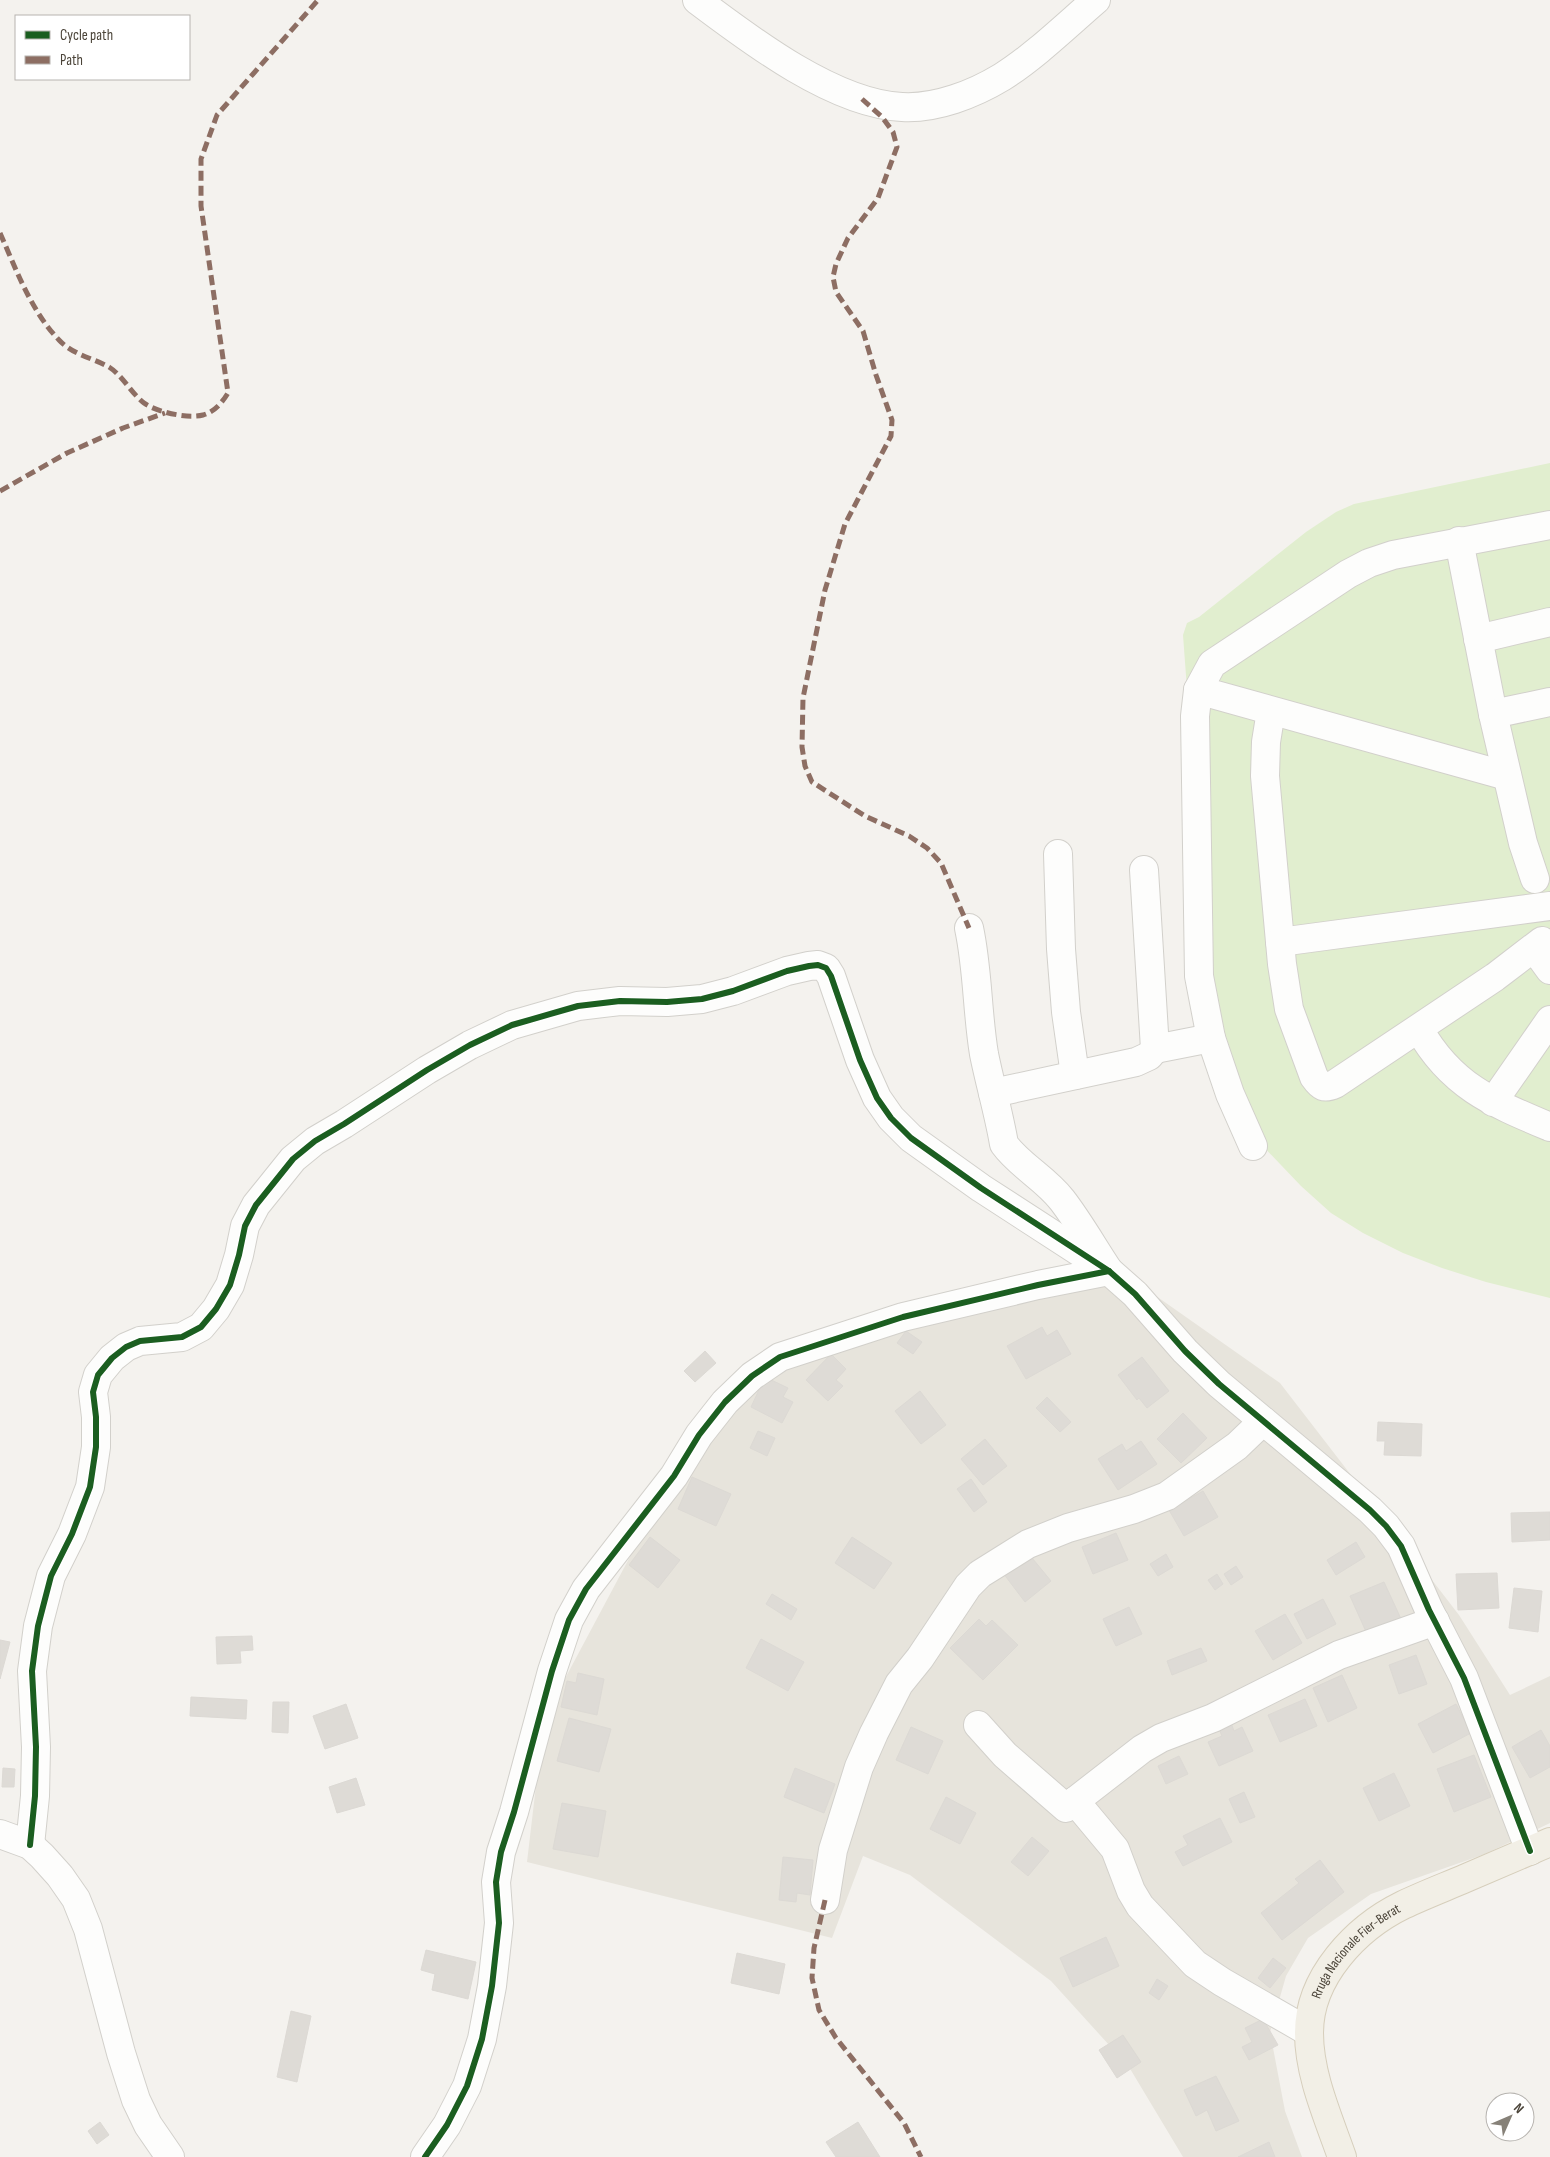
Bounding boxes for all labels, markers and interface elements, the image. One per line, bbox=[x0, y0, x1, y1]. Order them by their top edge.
legend bbox=[15, 15, 190, 80]
text: Cycle path bbox=[60, 26, 113, 45]
text: Path bbox=[60, 51, 83, 70]
street label: Rruga Nacionale Fier-Berat bbox=[1308, 1900, 1403, 2001]
north arrow bbox=[1485, 2092, 1535, 2142]
text: N bbox=[1510, 2100, 1527, 2117]

